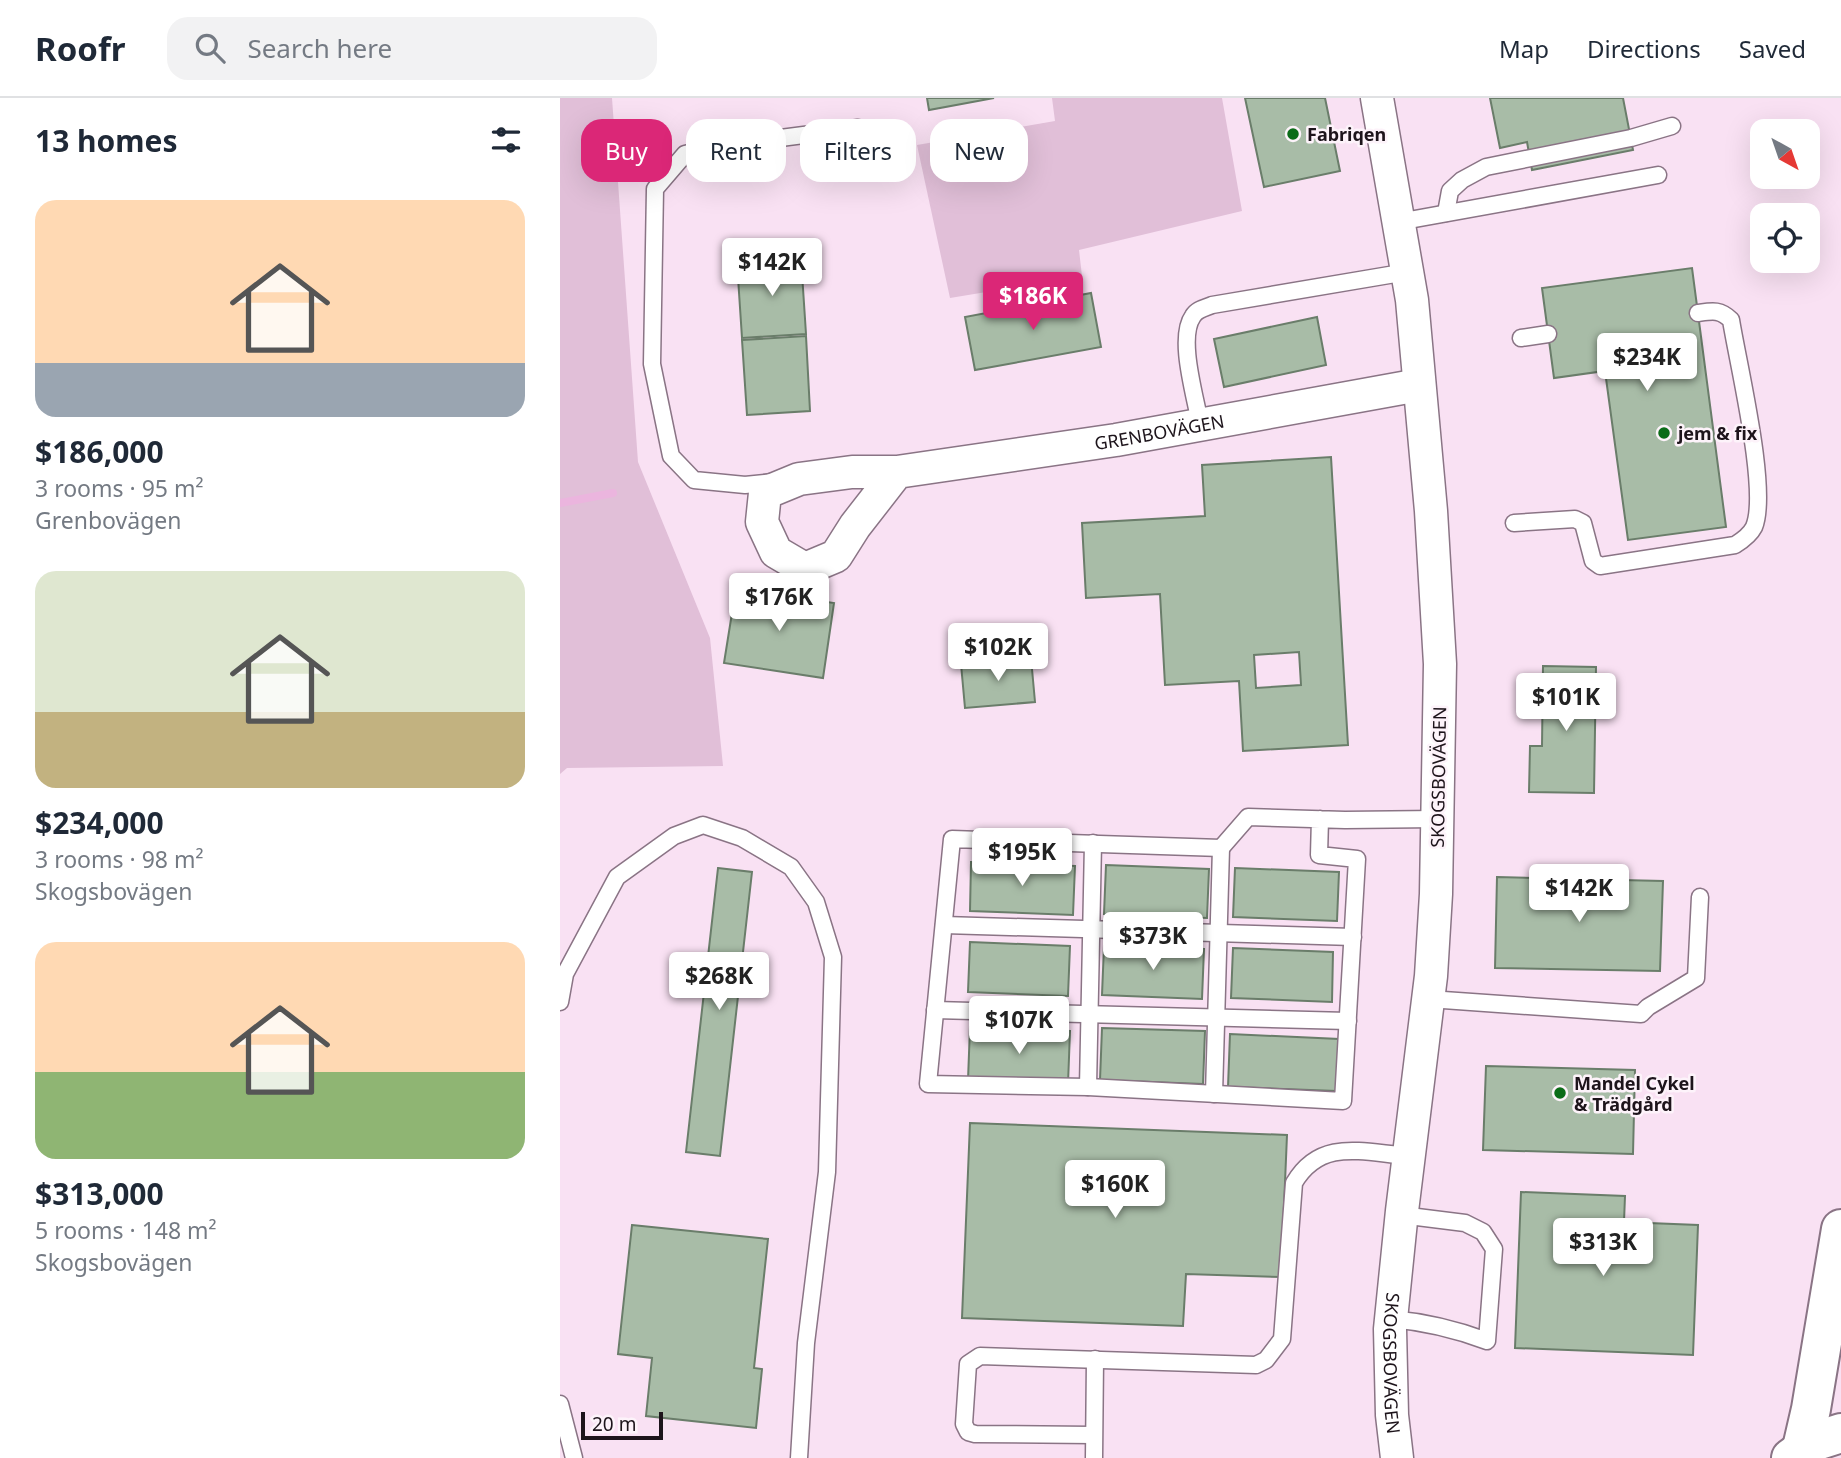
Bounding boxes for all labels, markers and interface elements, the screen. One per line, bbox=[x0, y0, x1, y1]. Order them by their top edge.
search box bbox=[167, 17, 657, 80]
text: Roofr bbox=[35, 26, 125, 71]
icon: search bbox=[191, 29, 229, 67]
text: Search here bbox=[247, 30, 392, 66]
text: Map bbox=[1499, 32, 1549, 65]
text: Directions bbox=[1587, 32, 1701, 65]
text: Saved bbox=[1739, 32, 1806, 65]
chip: Buy bbox=[581, 119, 672, 182]
chip: Rent bbox=[686, 119, 786, 182]
chip: Filters bbox=[800, 119, 916, 182]
chip: New bbox=[930, 119, 1028, 182]
north arrow bbox=[1750, 119, 1820, 189]
map controls bbox=[1750, 119, 1820, 273]
text: 13 homes bbox=[35, 120, 178, 161]
icon: filters bbox=[487, 121, 525, 159]
place label: Fabriqen bbox=[1307, 122, 1386, 146]
marker: Fabriqen bbox=[1285, 126, 1301, 142]
button: locate bbox=[1750, 203, 1820, 273]
pin: $142K bbox=[723, 238, 821, 298]
icon: home bbox=[217, 245, 343, 371]
text: $142K bbox=[738, 245, 806, 277]
pin: $186K bbox=[984, 272, 1082, 332]
text: $186K bbox=[999, 279, 1067, 311]
pin: $234K bbox=[1598, 334, 1696, 393]
text: $234K bbox=[1613, 340, 1681, 372]
street label: GRENBOVÄGEN bbox=[1093, 409, 1226, 455]
place label: jem & fix bbox=[1677, 421, 1758, 445]
marker: jem & fix bbox=[1656, 425, 1672, 441]
text: $186,000 bbox=[35, 431, 164, 472]
text: 3 rooms · 95 m² bbox=[35, 472, 204, 504]
text: Grenbovägen bbox=[35, 504, 182, 536]
pin: $176K bbox=[730, 574, 828, 633]
text: $176K bbox=[745, 580, 813, 612]
icon: home bbox=[217, 616, 343, 742]
pin: $102K bbox=[949, 624, 1047, 683]
text: $102K bbox=[964, 630, 1032, 662]
pin: $101K bbox=[1517, 674, 1615, 733]
text: $101K bbox=[1532, 680, 1600, 712]
street label: SKOGSBOVÄGEN bbox=[1425, 706, 1451, 848]
text: $234,000 bbox=[35, 802, 164, 843]
pin: $195K bbox=[973, 828, 1071, 888]
text: $195K bbox=[988, 835, 1056, 867]
text: 3 rooms · 98 m² bbox=[35, 843, 204, 875]
pin: $142K bbox=[1530, 864, 1628, 924]
text: $142K bbox=[1545, 871, 1613, 903]
text: Skogsbovägen bbox=[35, 875, 193, 907]
pin: $373K bbox=[1104, 912, 1202, 972]
text: $373K bbox=[1119, 919, 1187, 951]
pin: $268K bbox=[670, 953, 768, 1012]
text: $268K bbox=[685, 959, 753, 991]
icon: home bbox=[217, 987, 343, 1113]
pin: $107K bbox=[970, 996, 1068, 1056]
text: $107K bbox=[985, 1003, 1053, 1035]
place label: Mandel Cykel & Trädgård bbox=[1574, 1071, 1695, 1116]
marker: Mandel Cykel & Trädgård bbox=[1552, 1085, 1568, 1101]
pin: $160K bbox=[1066, 1160, 1164, 1220]
text: $160K bbox=[1081, 1167, 1149, 1199]
text: $313,000 bbox=[35, 1173, 164, 1214]
text: 5 rooms · 148 m² bbox=[35, 1214, 217, 1246]
pin: $313K bbox=[1554, 1218, 1652, 1278]
text: $313K bbox=[1569, 1225, 1637, 1257]
text: Skogsbovägen bbox=[35, 1246, 193, 1278]
street label: SKOGSBOVÄGEN bbox=[1378, 1292, 1406, 1435]
scale bar bbox=[581, 1409, 663, 1441]
text: 20 m bbox=[592, 1411, 636, 1437]

